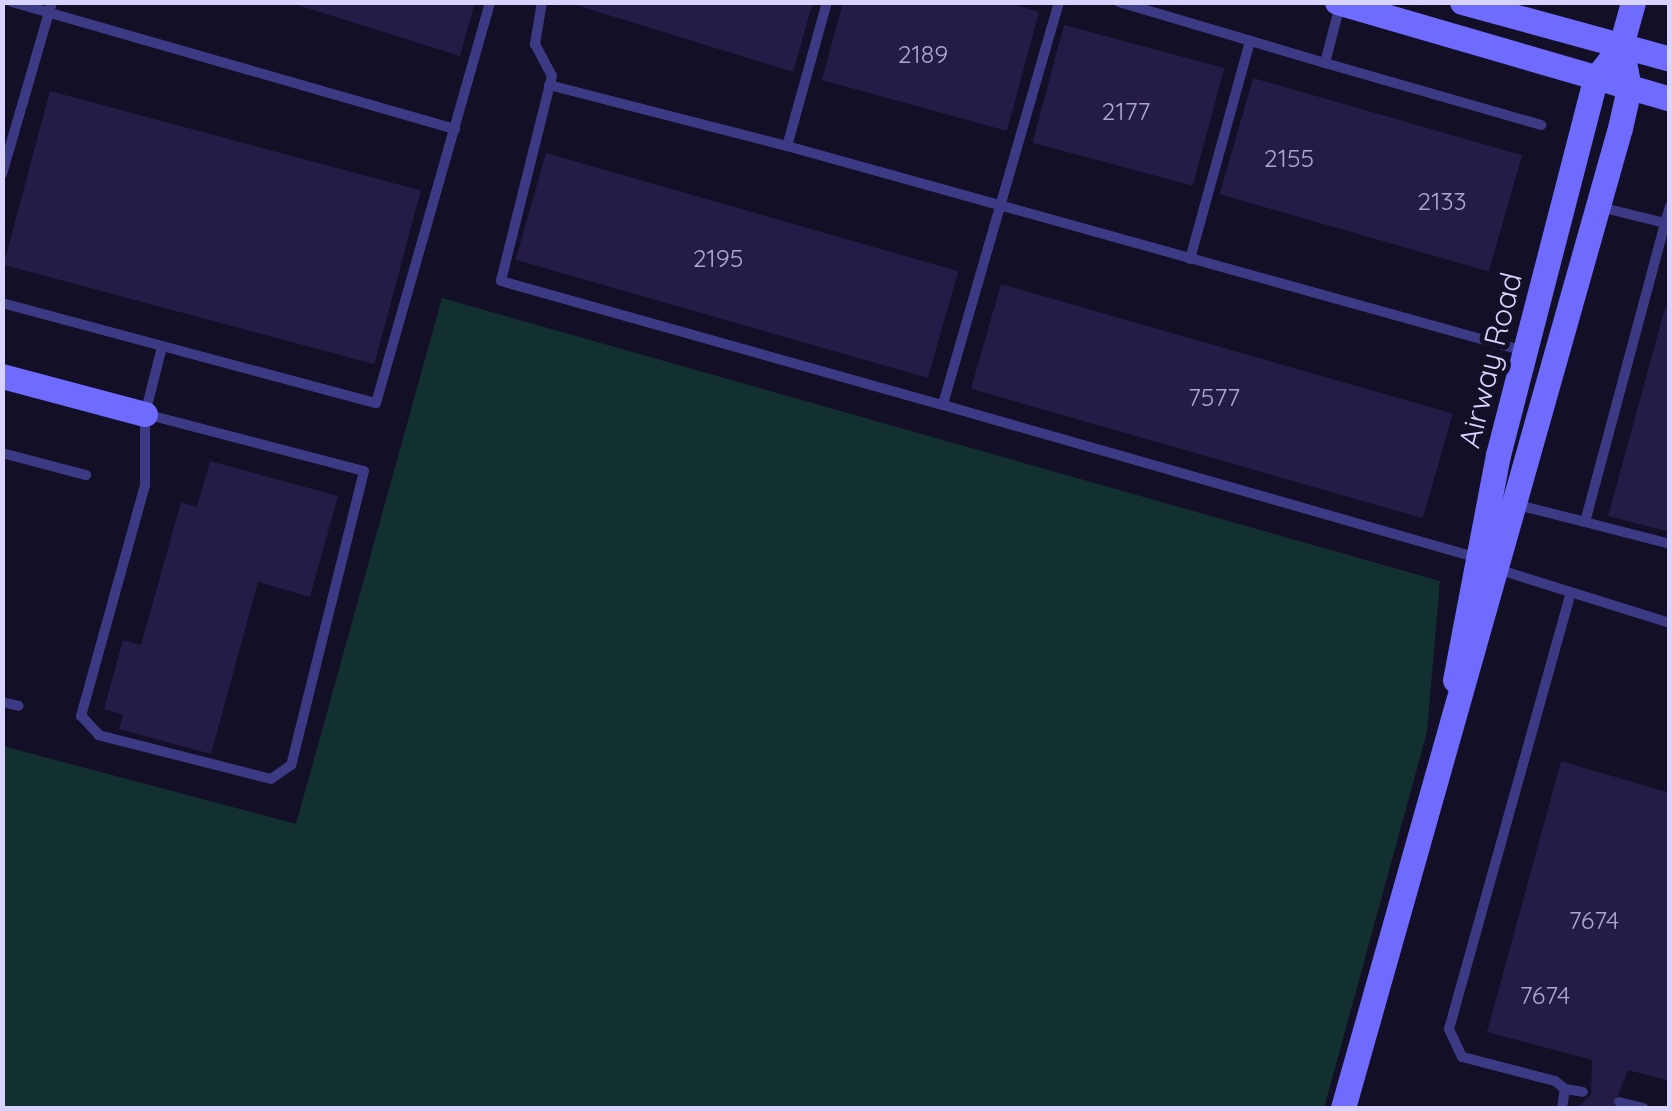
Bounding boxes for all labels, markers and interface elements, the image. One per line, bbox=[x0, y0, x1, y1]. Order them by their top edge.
house number: 2189 bbox=[898, 39, 948, 69]
house number: 2177 bbox=[1102, 96, 1150, 126]
house number: 2155 bbox=[1264, 143, 1314, 173]
house number: 2133 bbox=[1417, 186, 1467, 216]
house number: 2195 bbox=[693, 243, 743, 273]
street label: Airway Road bbox=[1451, 269, 1529, 451]
house number: 7577 bbox=[1188, 382, 1240, 412]
house number: 7674 bbox=[1569, 905, 1619, 935]
house number: 7674 bbox=[1520, 980, 1570, 1010]

